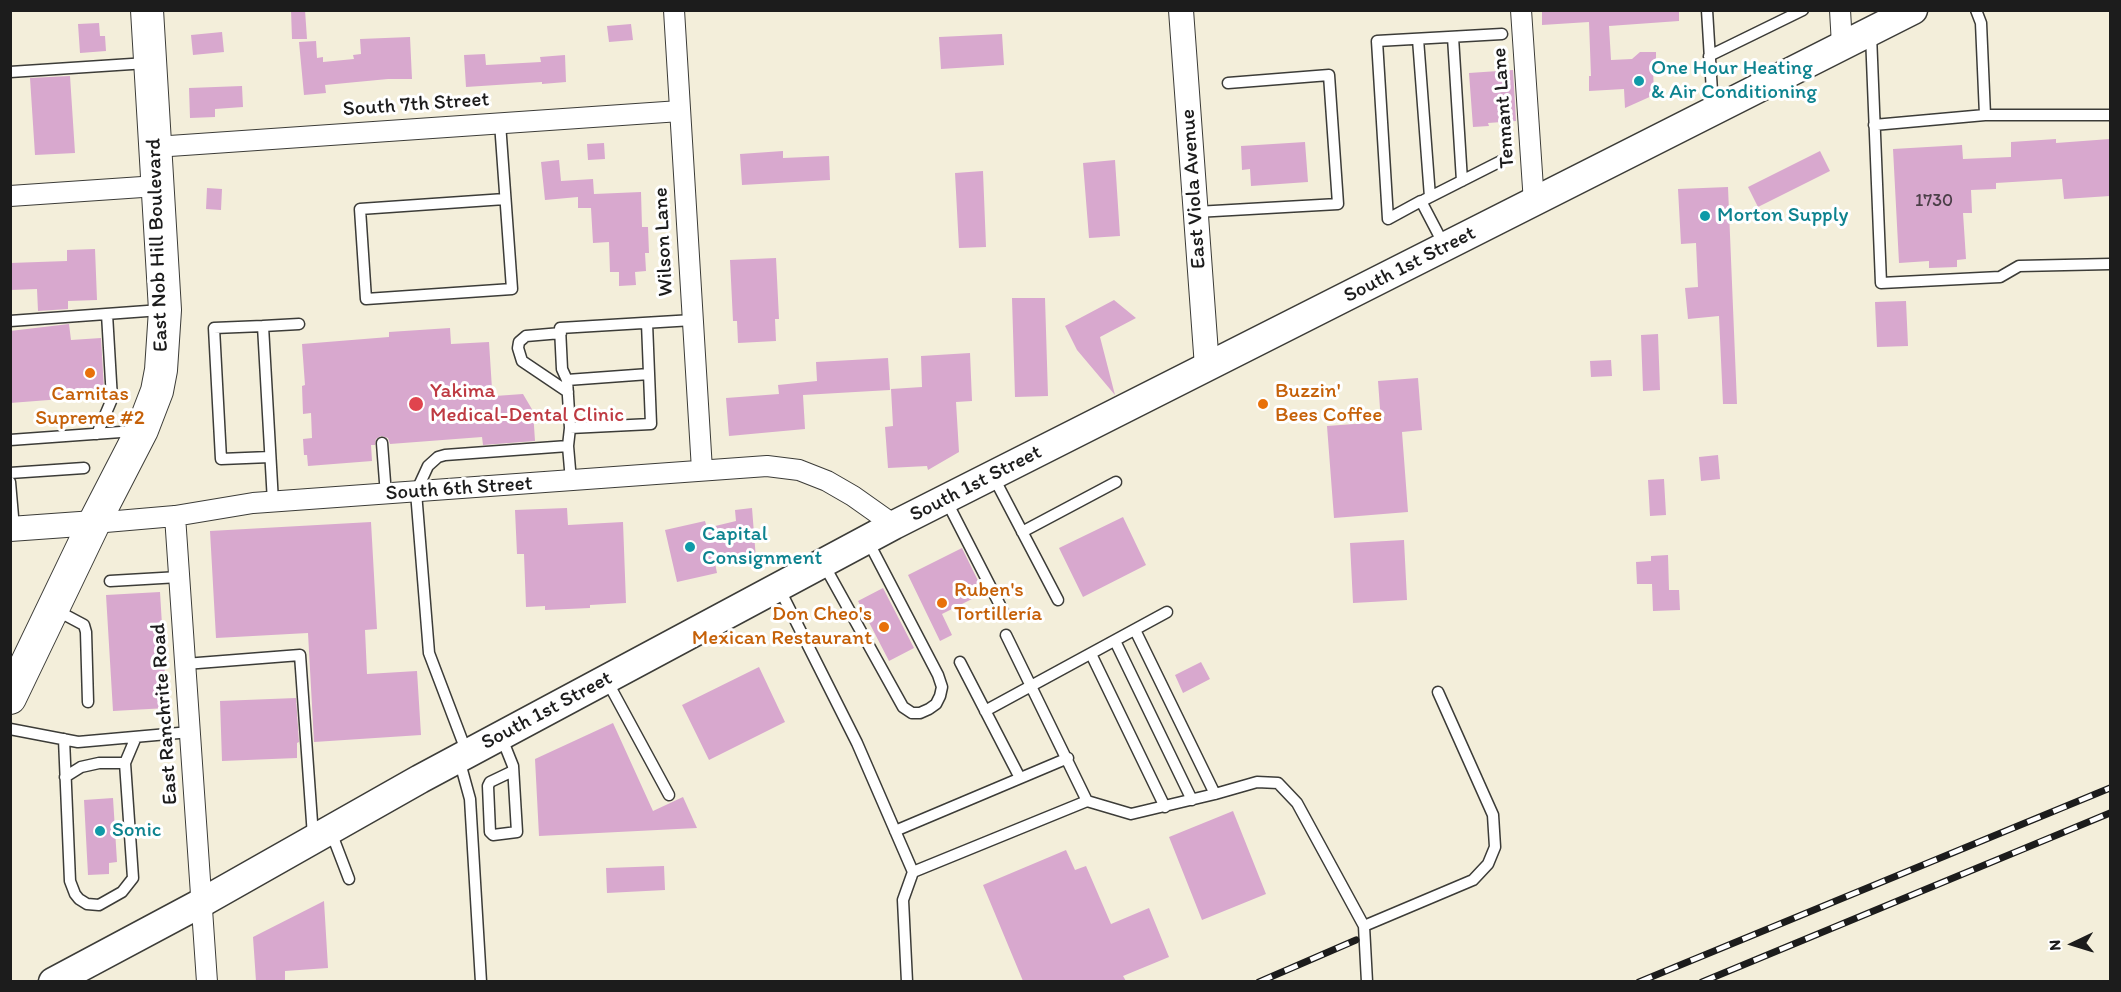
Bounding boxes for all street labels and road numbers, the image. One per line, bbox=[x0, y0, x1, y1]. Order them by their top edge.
street label: Tennant Lane bbox=[1487, 47, 1521, 169]
street label: South 7th Street bbox=[342, 87, 490, 123]
street label: East Viola Avenue bbox=[1176, 108, 1212, 270]
street label: East Nob Hill Boulevard bbox=[142, 138, 174, 352]
street label: Wilson Lane bbox=[649, 187, 679, 297]
street label: South 1st Street bbox=[1340, 221, 1480, 309]
street label: South 1st Street bbox=[906, 440, 1046, 528]
street label: South 6th Street bbox=[385, 471, 533, 507]
street label: East Ranchrite Road bbox=[146, 622, 184, 806]
street label: South 1st Street bbox=[477, 666, 617, 756]

